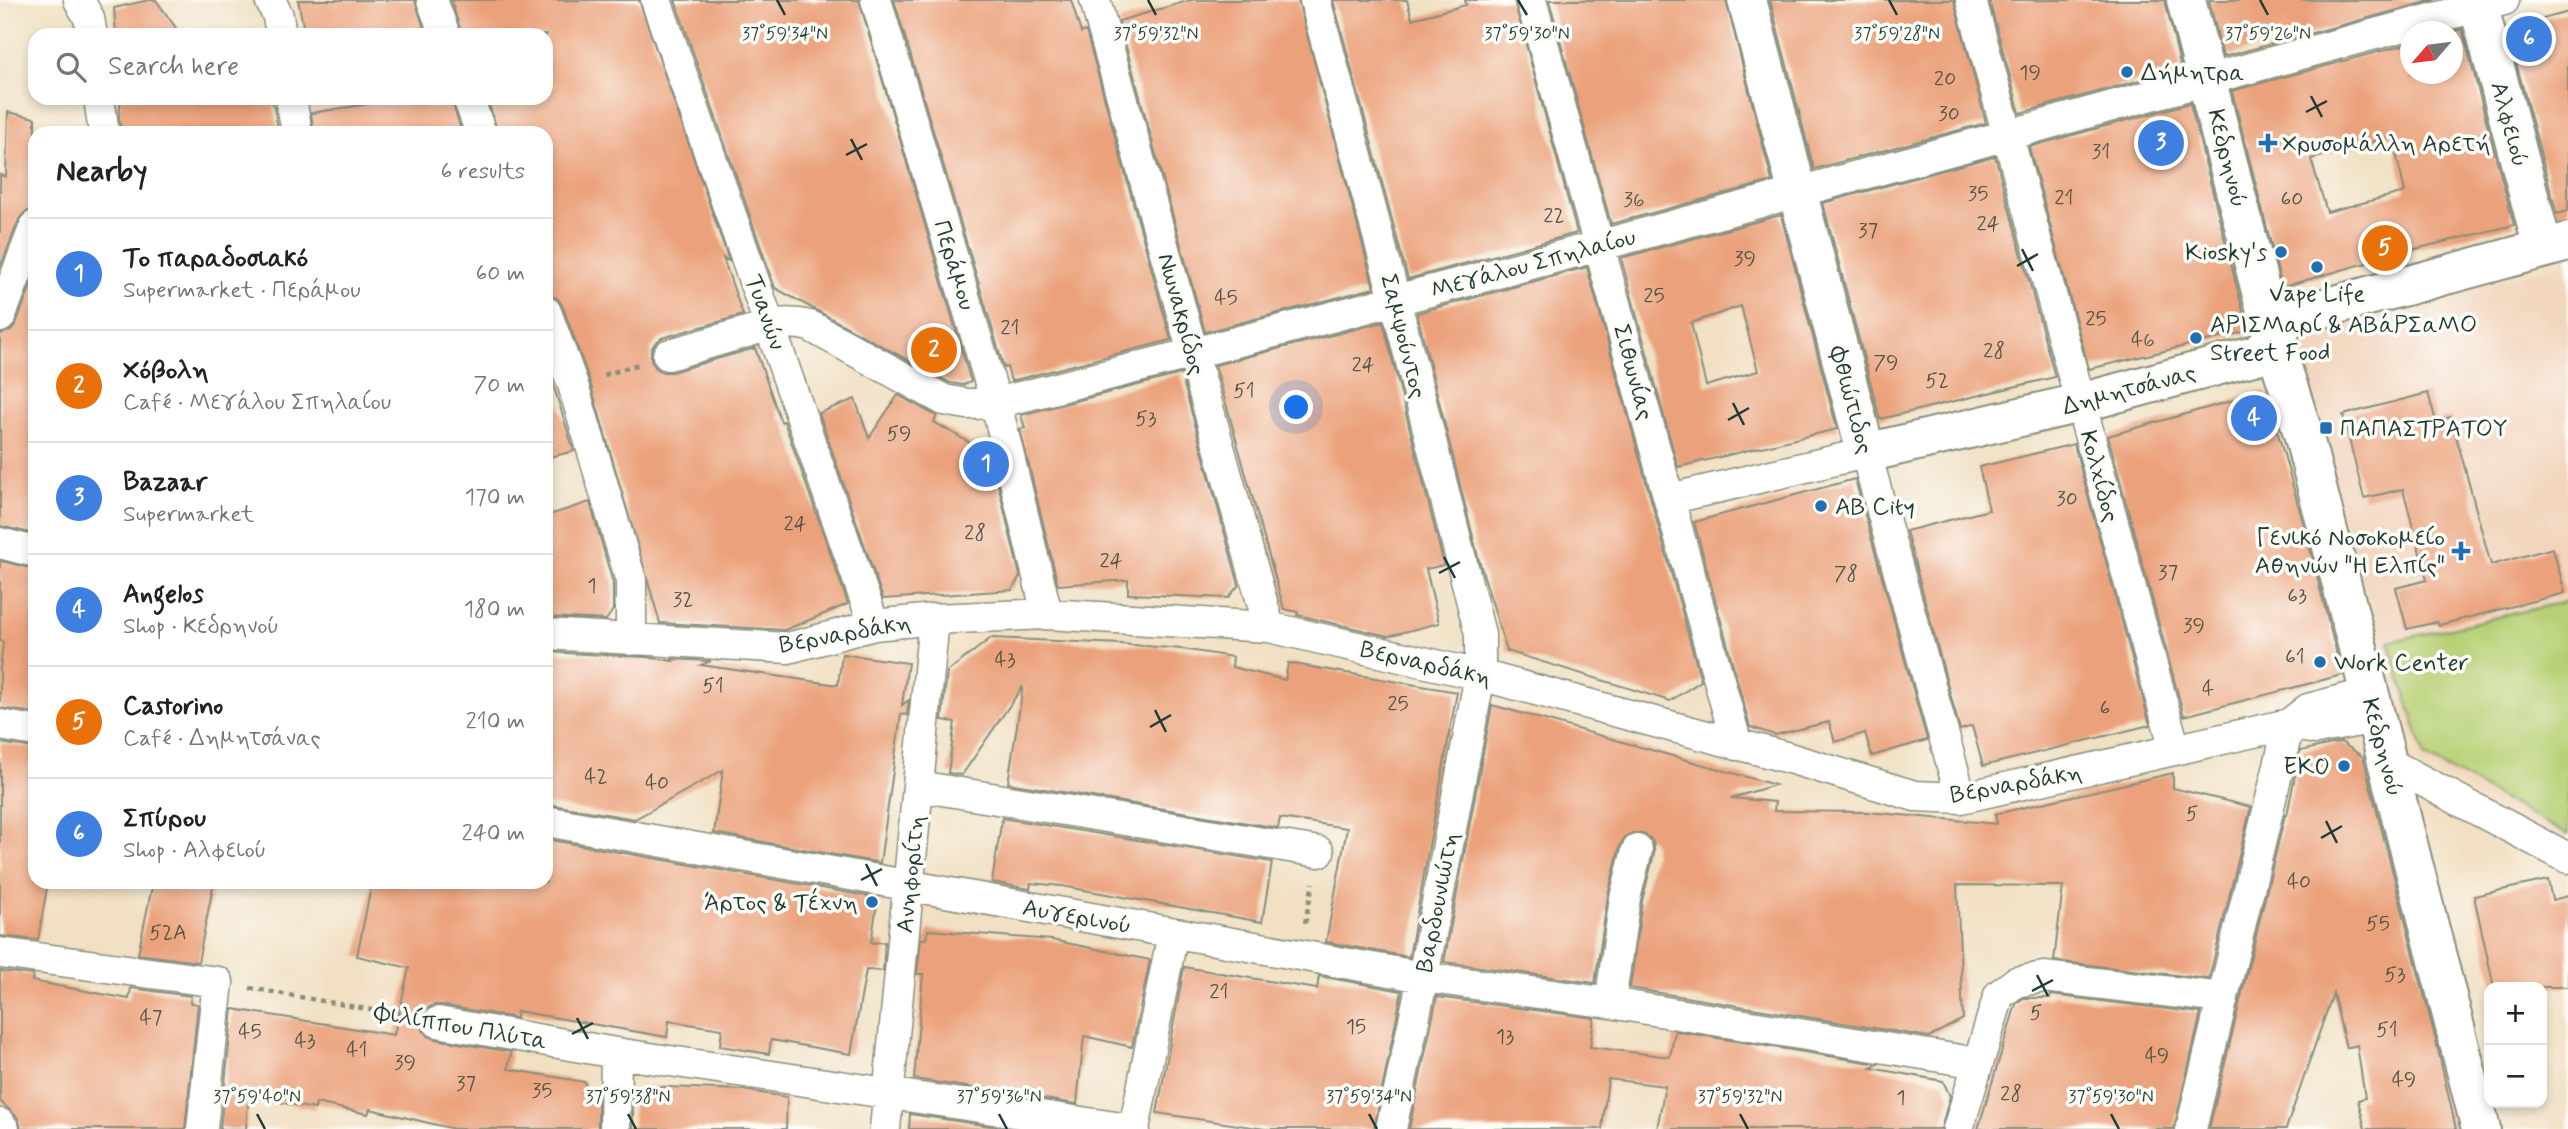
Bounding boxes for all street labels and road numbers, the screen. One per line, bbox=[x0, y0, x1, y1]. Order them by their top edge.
street label: Αλφειού bbox=[2482, 78, 2535, 170]
street label: Κεδρηνού bbox=[2199, 106, 2254, 211]
street label: Περάμου bbox=[925, 217, 982, 314]
street label: Μεγάλου Σπηλαίου bbox=[1428, 222, 1639, 307]
street label: Νωνακρίδος bbox=[1149, 250, 1212, 379]
street label: Τυανών bbox=[737, 271, 792, 354]
street label: Σαμψούντος bbox=[1372, 271, 1433, 402]
street label: Σιθωνίας bbox=[1605, 321, 1660, 424]
street label: Φθιώτιδος bbox=[1821, 342, 1880, 458]
street label: Δημητσάνας bbox=[2059, 358, 2200, 423]
street label: Κολχίδος bbox=[2071, 427, 2126, 526]
street label: Βερναρδάκη bbox=[777, 608, 914, 661]
street label: Βερναρδάκη bbox=[1357, 634, 1494, 695]
street label: Κεδρηνού bbox=[2354, 695, 2410, 800]
street label: Βερναρδάκη bbox=[1948, 758, 2085, 811]
street label: Ανηφορίτη bbox=[890, 814, 933, 935]
street label: Βαρδουνιώτη bbox=[1410, 830, 1467, 975]
street label: Αυγερινού bbox=[1020, 893, 1134, 942]
street label: Φιλίππου Πλύτα bbox=[371, 997, 549, 1058]

